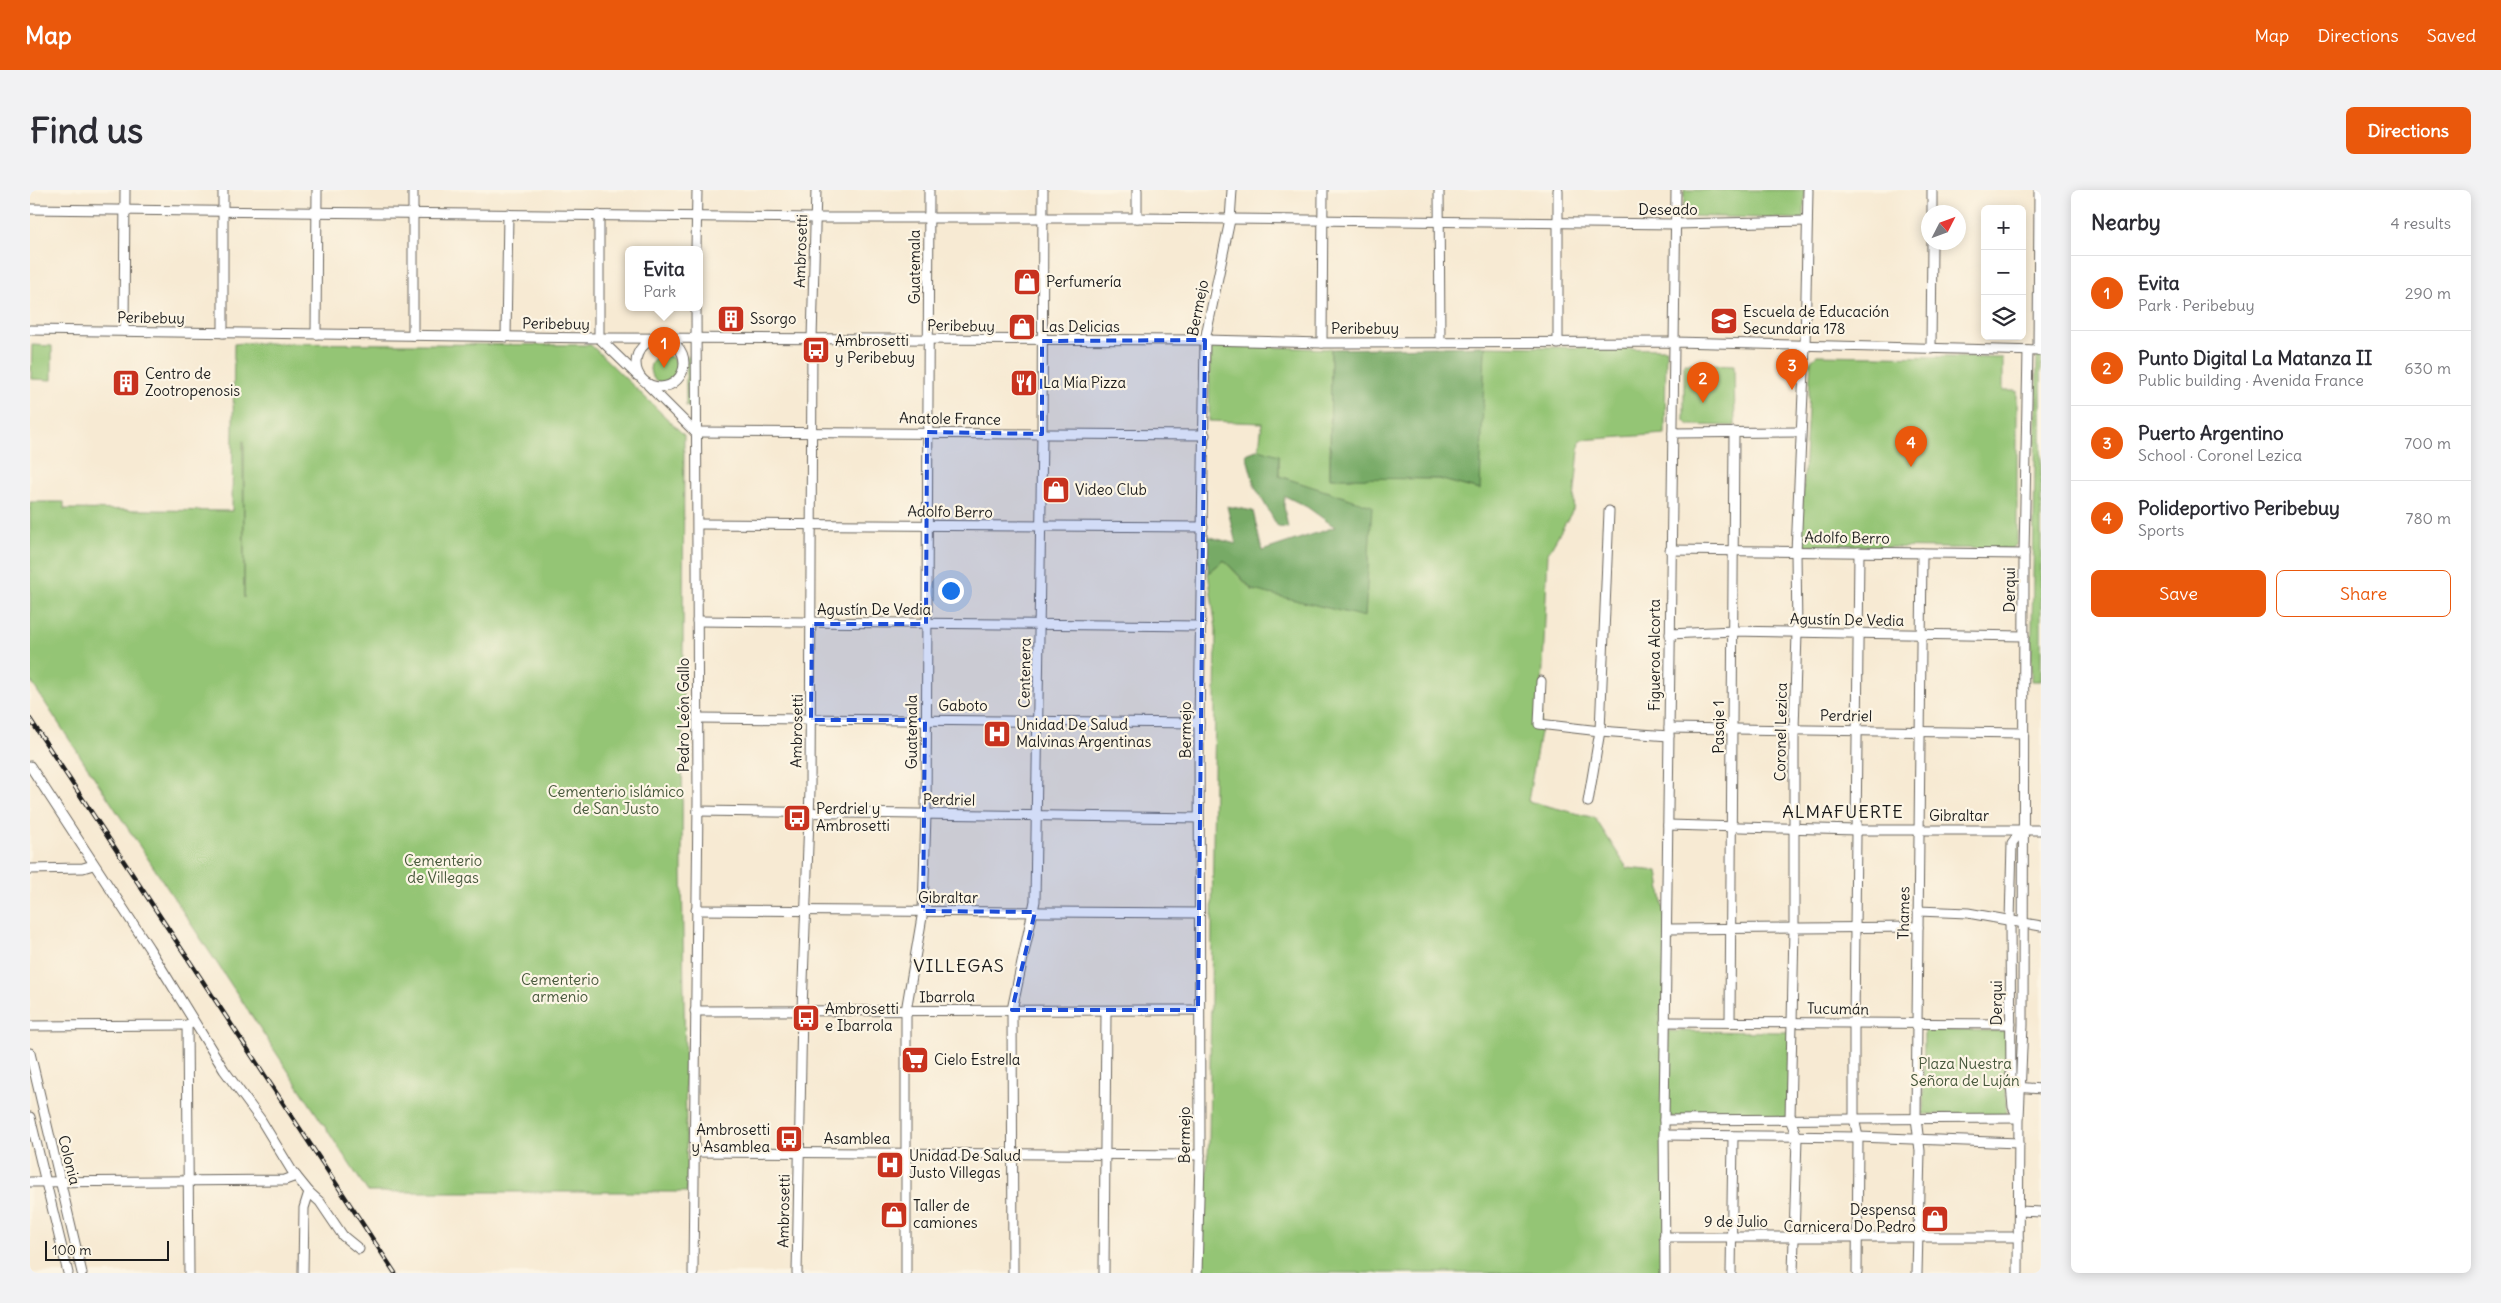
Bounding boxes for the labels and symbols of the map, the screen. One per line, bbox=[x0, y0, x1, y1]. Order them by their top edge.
street label: Deseado bbox=[1638, 200, 1698, 219]
north arrow bbox=[1921, 205, 1966, 250]
street label: Ambrosetti bbox=[790, 214, 811, 288]
street label: Guatemala bbox=[905, 229, 924, 304]
shop icon: Perfumería bbox=[1012, 267, 1042, 297]
place label: Perfumería bbox=[1046, 272, 1122, 291]
street label: Bermejo bbox=[1183, 278, 1212, 338]
place label: Escuela de Educación Secundaria 178 bbox=[1743, 302, 1889, 338]
building icon: Ssorgo bbox=[716, 304, 746, 334]
school or university icon: Escuela de Educación Secundaria 178 bbox=[1709, 306, 1739, 336]
street label: Peribebuy bbox=[117, 307, 185, 328]
place label: Ssorgo bbox=[750, 309, 796, 328]
shop icon: Las Delicias bbox=[1007, 312, 1037, 342]
street label: Peribebuy bbox=[522, 313, 590, 334]
street label: Peribebuy bbox=[927, 315, 995, 336]
place label: Las Delicias bbox=[1041, 317, 1120, 336]
street label: Peribebuy bbox=[1331, 319, 1399, 338]
pin: 1 bbox=[648, 327, 680, 368]
place label: Ambrosetti y Peribebuy bbox=[835, 331, 915, 367]
bus stop icon: Ambrosetti y Peribebuy bbox=[801, 335, 831, 365]
pin: 3 bbox=[1776, 349, 1808, 390]
pin: 2 bbox=[1687, 362, 1719, 403]
place label: Centro de Zootropenosis bbox=[145, 364, 240, 400]
building icon: Centro de Zootropenosis bbox=[111, 368, 141, 398]
restaurant icon: La Mía Pizza bbox=[1009, 368, 1039, 398]
place label: La Mía Pizza bbox=[1043, 373, 1126, 392]
street label: Anatole France bbox=[899, 408, 1001, 429]
pin: 4 bbox=[1895, 426, 1927, 467]
shop icon: Video Club bbox=[1041, 475, 1071, 505]
place label: Video Club bbox=[1075, 480, 1147, 499]
street label: Adolfo Berro bbox=[907, 501, 993, 522]
street label: Adolfo Berro bbox=[1804, 527, 1890, 548]
street label: Derqui bbox=[2000, 567, 2019, 613]
your location bbox=[938, 578, 964, 604]
street label: Figueroa Alcorta bbox=[1645, 598, 1664, 711]
street label: Agustín De Vedia bbox=[817, 600, 932, 619]
street label: Agustín De Vedia bbox=[1790, 609, 1905, 630]
street label: Centenera bbox=[1014, 637, 1035, 708]
street label: Pedro León Gallo bbox=[674, 658, 693, 772]
street label: Coronel Lezica bbox=[1770, 682, 1791, 781]
street label: Ambrosetti bbox=[786, 694, 807, 768]
street label: Guatemala bbox=[902, 694, 921, 769]
street label: Gaboto bbox=[938, 696, 988, 715]
street label: Pasaje 1 bbox=[1709, 700, 1728, 754]
street label: Bermejo bbox=[1176, 701, 1195, 759]
street label: Perdriel bbox=[1820, 706, 1872, 725]
place label: Unidad De Salud Malvinas Argentinas bbox=[1016, 715, 1152, 751]
hospital icon: Unidad De Salud Malvinas Argentinas bbox=[982, 719, 1012, 749]
park label: Cementerio islámico de San Justo bbox=[548, 782, 684, 818]
street label: Perdriel bbox=[923, 790, 975, 809]
place label: Perdriel y Ambrosetti bbox=[816, 799, 890, 835]
district label: ALMAFUERTE bbox=[1782, 800, 1904, 823]
bus stop icon: Perdriel y Ambrosetti bbox=[782, 803, 812, 833]
street label: Gibraltar bbox=[1929, 806, 1989, 825]
park label: Cementerio de Villegas bbox=[404, 851, 482, 887]
street label: Thames bbox=[1894, 886, 1913, 940]
street label: Gibraltar bbox=[918, 888, 978, 907]
district label: VILLEGAS bbox=[913, 954, 1005, 977]
park label: Cementerio armenio bbox=[521, 970, 599, 1006]
street label: Derqui bbox=[1987, 980, 2006, 1026]
street label: Ibarrola bbox=[919, 987, 976, 1006]
street label: Tucumán bbox=[1807, 998, 1870, 1019]
place label: Ambrosetti e Ibarrola bbox=[825, 999, 899, 1035]
bus stop icon: Ambrosetti e Ibarrola bbox=[791, 1003, 821, 1033]
supermarket icon: Cielo Estrella bbox=[900, 1045, 930, 1075]
place label: Cielo Estrella bbox=[934, 1050, 1021, 1069]
park label: Plaza Nuestra Señora de Luján bbox=[1910, 1054, 2020, 1090]
street label: Bermejo bbox=[1175, 1106, 1194, 1164]
place label: Ambrosetti y Asamblea bbox=[691, 1120, 770, 1156]
bus stop icon: Ambrosetti y Asamblea bbox=[774, 1124, 804, 1154]
street label: Asamblea bbox=[824, 1129, 891, 1148]
street label: Colonia bbox=[54, 1133, 85, 1187]
place label: Unidad De Salud Justo Villegas bbox=[909, 1146, 1021, 1182]
hospital icon: Unidad De Salud Justo Villegas bbox=[875, 1150, 905, 1180]
street label: Ambrosetti bbox=[773, 1174, 794, 1248]
place label: Taller de camiones bbox=[913, 1196, 978, 1232]
shop icon: Taller de camiones bbox=[879, 1200, 909, 1230]
place label: Despensa Carnicera Do Pedro bbox=[1784, 1200, 1916, 1236]
shop icon: Despensa Carnicera Do Pedro bbox=[1920, 1204, 1950, 1234]
street label: 9 de Julio bbox=[1704, 1212, 1768, 1231]
scale bar bbox=[45, 1238, 169, 1261]

